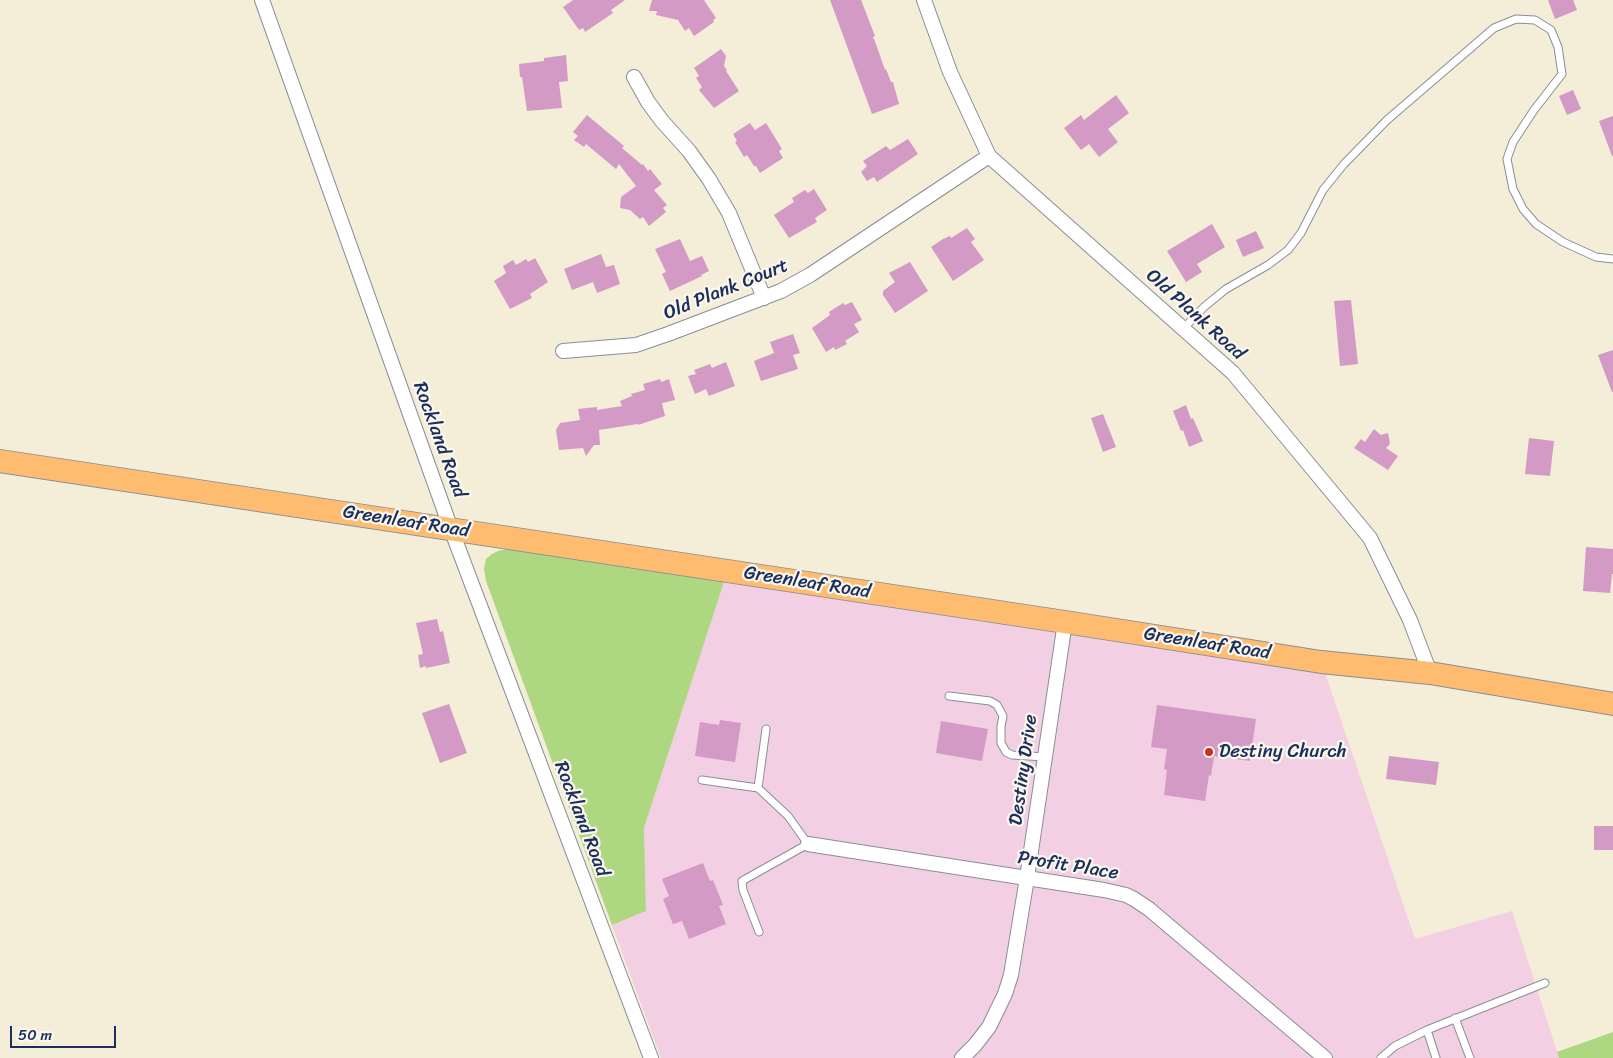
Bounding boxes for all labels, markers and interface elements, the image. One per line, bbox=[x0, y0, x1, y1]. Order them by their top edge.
street label: Old Plank Court bbox=[660, 255, 792, 325]
street label: Old Plank Road bbox=[1141, 265, 1249, 365]
street label: Rockland Road bbox=[407, 379, 471, 501]
street label: Greenleaf Road bbox=[341, 501, 471, 543]
street label: Greenleaf Road bbox=[742, 562, 872, 604]
street label: Greenleaf Road bbox=[1142, 623, 1272, 665]
street label: Destiny Drive bbox=[1005, 713, 1043, 827]
place label: Destiny Church bbox=[1219, 741, 1347, 763]
marker: Destiny Church bbox=[1203, 746, 1215, 758]
street label: Rockland Road bbox=[549, 758, 613, 880]
street label: Profit Place bbox=[1016, 847, 1120, 885]
scale bar bbox=[12, 1016, 119, 1048]
text: 50 m bbox=[18, 1022, 52, 1048]

